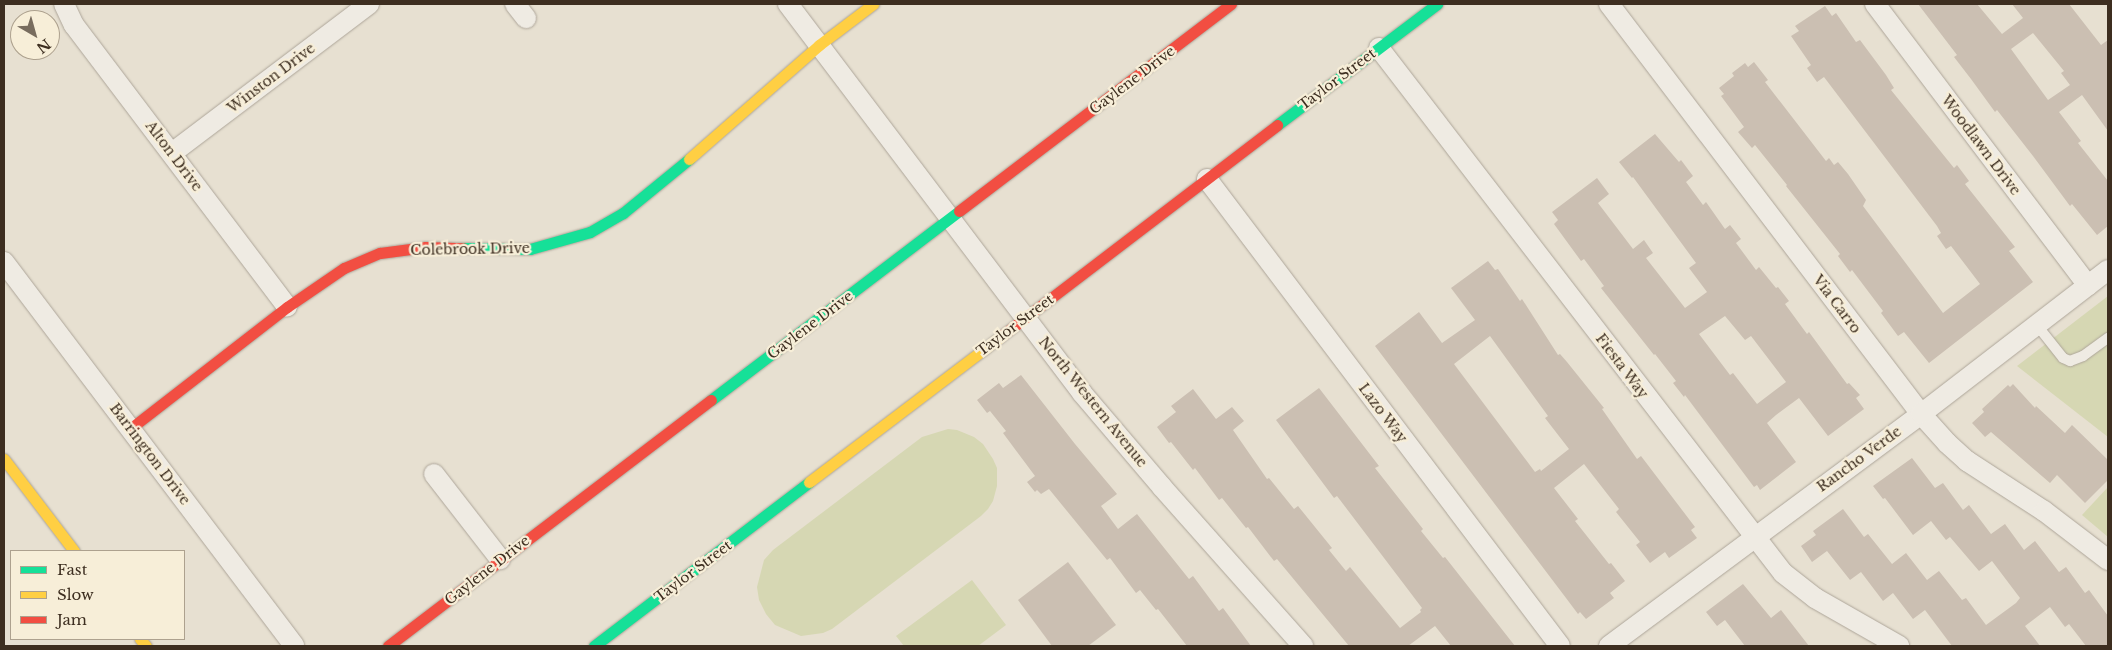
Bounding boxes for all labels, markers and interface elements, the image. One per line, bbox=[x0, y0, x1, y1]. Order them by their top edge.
north arrow bbox=[10, 10, 60, 60]
text: N bbox=[33, 35, 54, 57]
street label: Winston Drive bbox=[224, 40, 318, 116]
street label: Gaylene Drive bbox=[1086, 42, 1178, 118]
street label: Taylor Street bbox=[1295, 44, 1379, 114]
street label: Woodlawn Drive bbox=[1938, 92, 2024, 198]
street label: Alton Drive bbox=[142, 118, 206, 194]
street label: Colebrook Drive bbox=[410, 240, 530, 258]
street label: Via Carro bbox=[1810, 271, 1864, 337]
street label: Gaylene Drive bbox=[764, 287, 856, 363]
street label: Taylor Street bbox=[973, 290, 1057, 360]
street label: Fiesta Way bbox=[1592, 330, 1652, 402]
street label: North Western Avenue bbox=[1035, 333, 1151, 471]
street label: Lazo Way bbox=[1355, 380, 1411, 446]
street label: Barrington Drive bbox=[106, 400, 194, 508]
street label: Rancho Verde bbox=[1813, 423, 1905, 495]
street label: Gaylene Drive bbox=[441, 532, 533, 608]
street label: Taylor Street bbox=[651, 536, 735, 606]
legend bbox=[10, 550, 185, 640]
text: Fast bbox=[57, 560, 87, 579]
text: Slow bbox=[57, 585, 94, 604]
text: Jam bbox=[57, 610, 87, 629]

